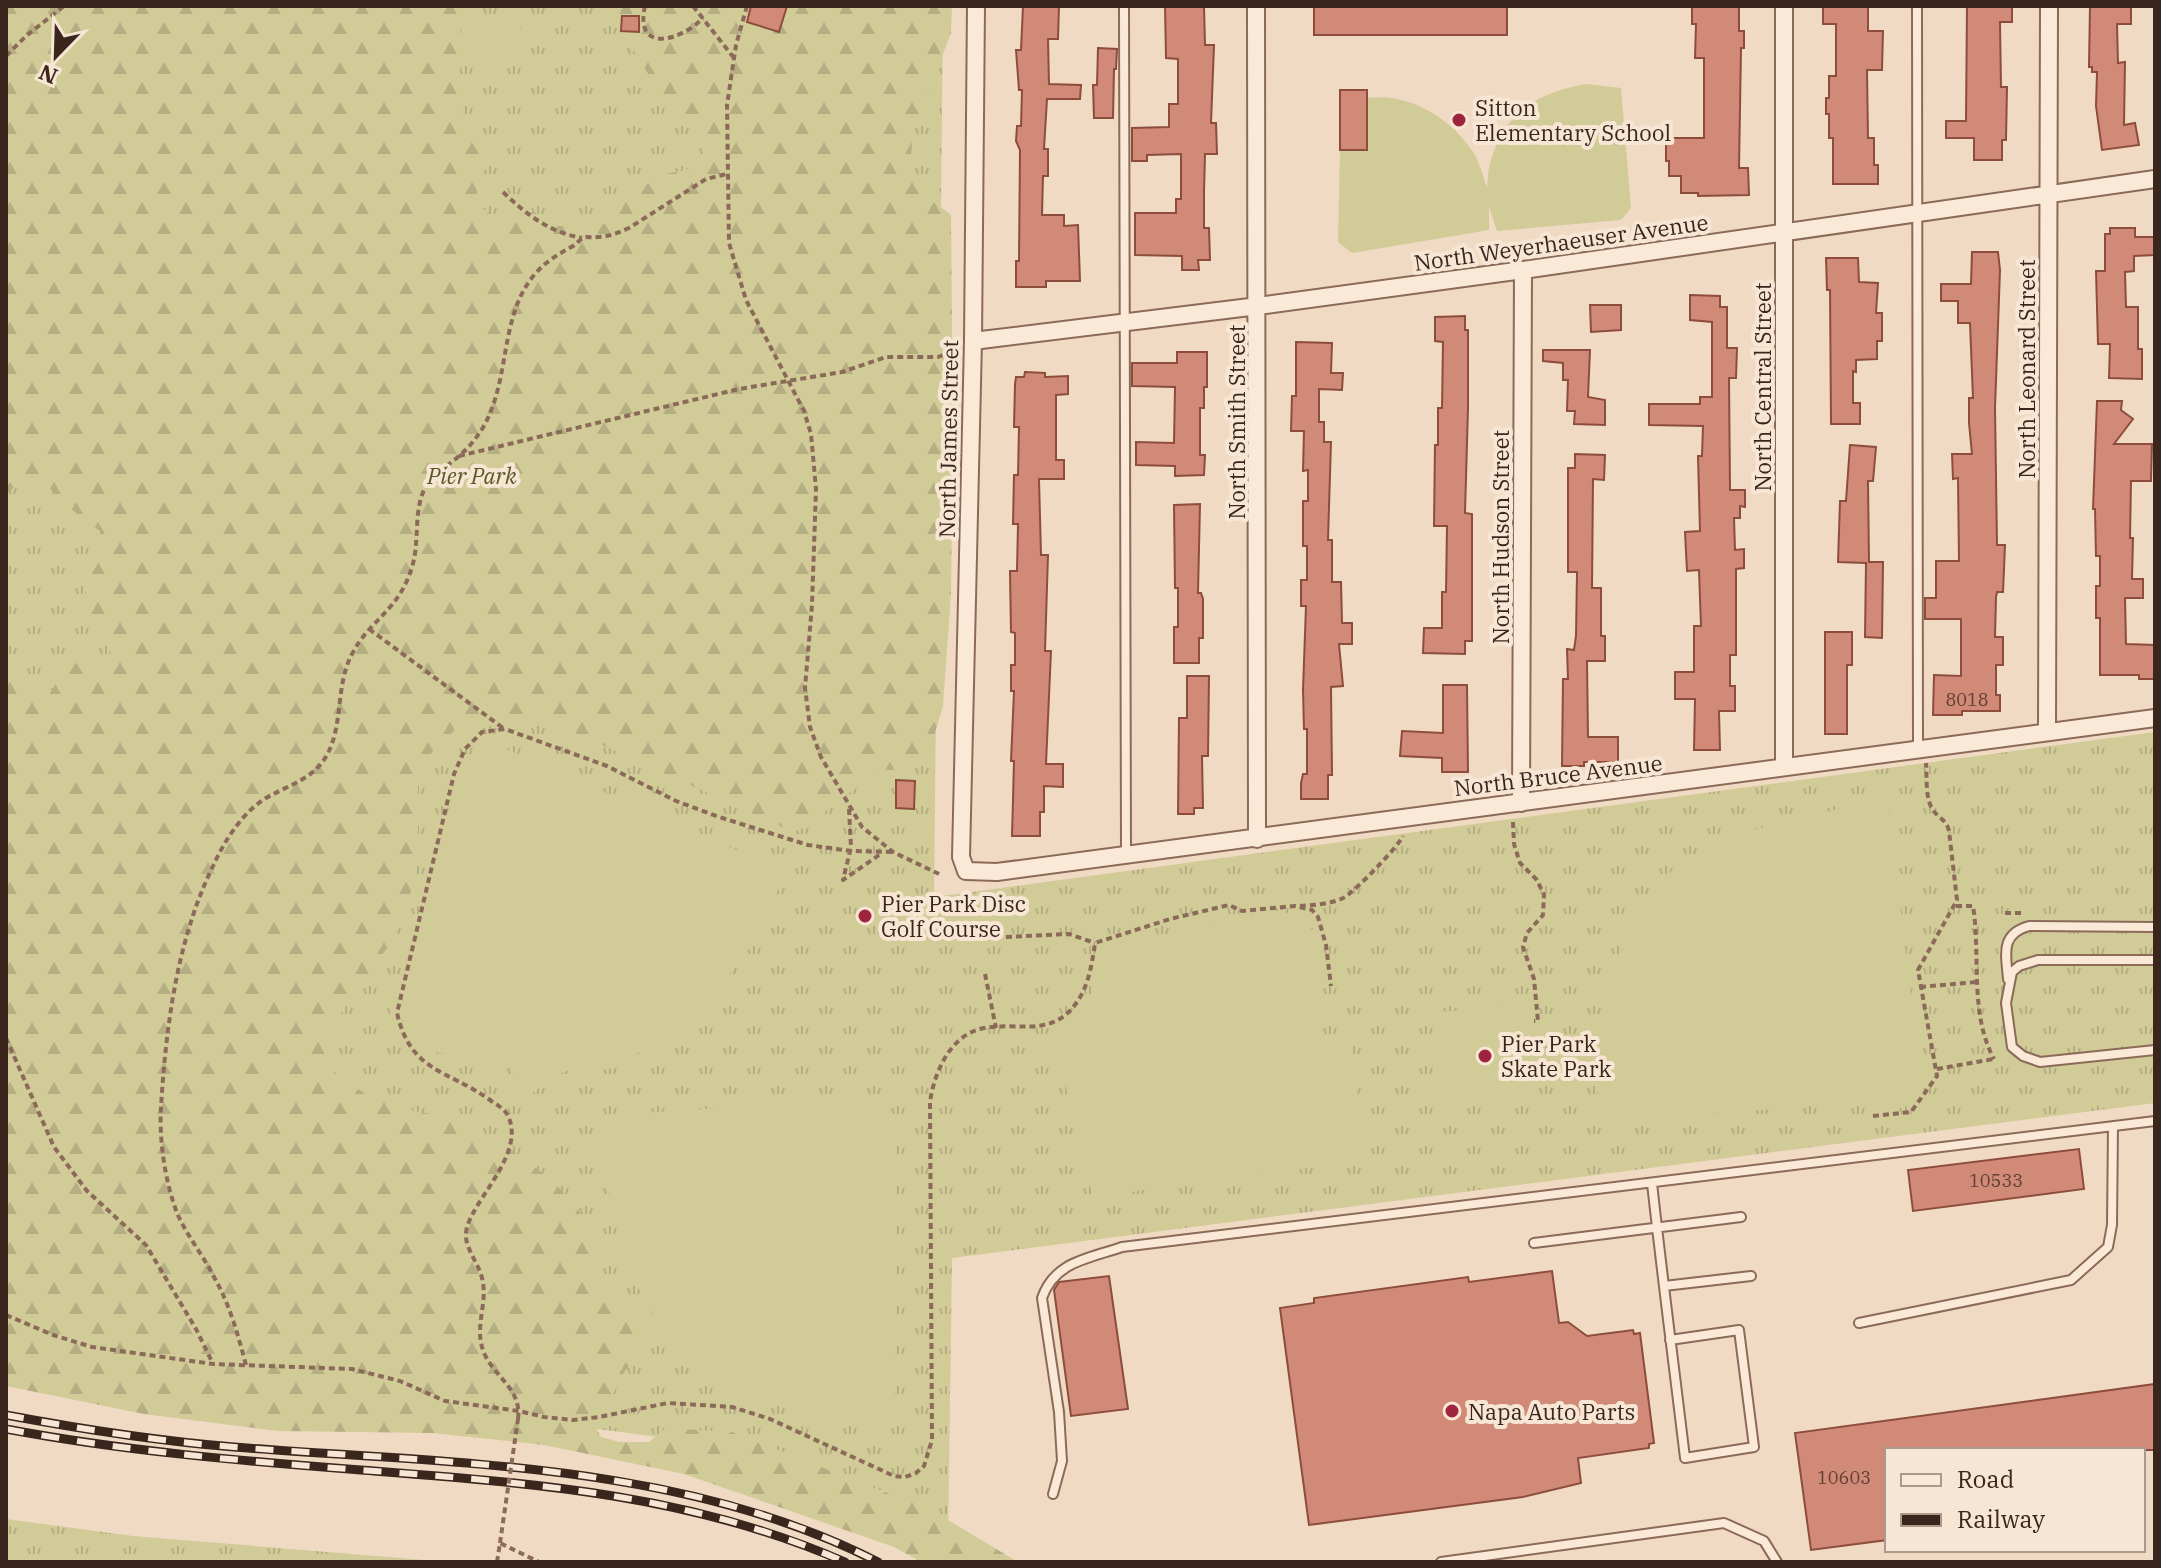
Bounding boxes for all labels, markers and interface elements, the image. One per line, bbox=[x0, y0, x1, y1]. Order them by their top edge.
north arrow bbox=[16, 16, 96, 96]
text: N bbox=[34, 58, 62, 92]
place label: Sitton Elementary School bbox=[1475, 93, 1671, 147]
marker: Sitton Elementary School bbox=[1450, 111, 1468, 129]
street label: North Weyerhaeuser Avenue bbox=[1412, 207, 1710, 277]
street label: North Leonard Street bbox=[2012, 259, 2041, 479]
street label: North Central Street bbox=[1748, 282, 1777, 491]
street label: North Smith Street bbox=[1222, 324, 1251, 520]
street label: North James Street bbox=[932, 339, 964, 538]
street label: North Hudson Street bbox=[1486, 430, 1515, 644]
park label: Pier Park bbox=[426, 461, 517, 490]
house number: 8018 bbox=[1945, 688, 1989, 711]
street label: North Bruce Avenue bbox=[1452, 748, 1664, 802]
place label: Pier Park Disc Golf Course bbox=[881, 889, 1026, 943]
marker: Pier Park Disc Golf Course bbox=[856, 907, 874, 925]
place label: Pier Park Skate Park bbox=[1501, 1029, 1611, 1083]
marker: Pier Park Skate Park bbox=[1476, 1047, 1494, 1065]
house number: 10533 bbox=[1969, 1169, 2023, 1192]
place label: Napa Auto Parts bbox=[1468, 1397, 1635, 1426]
marker: Napa Auto Parts bbox=[1443, 1402, 1461, 1420]
legend bbox=[1885, 1448, 2145, 1552]
text: Road bbox=[1957, 1463, 2014, 1495]
house number: 10603 bbox=[1817, 1466, 1871, 1489]
text: Railway bbox=[1957, 1503, 2045, 1535]

